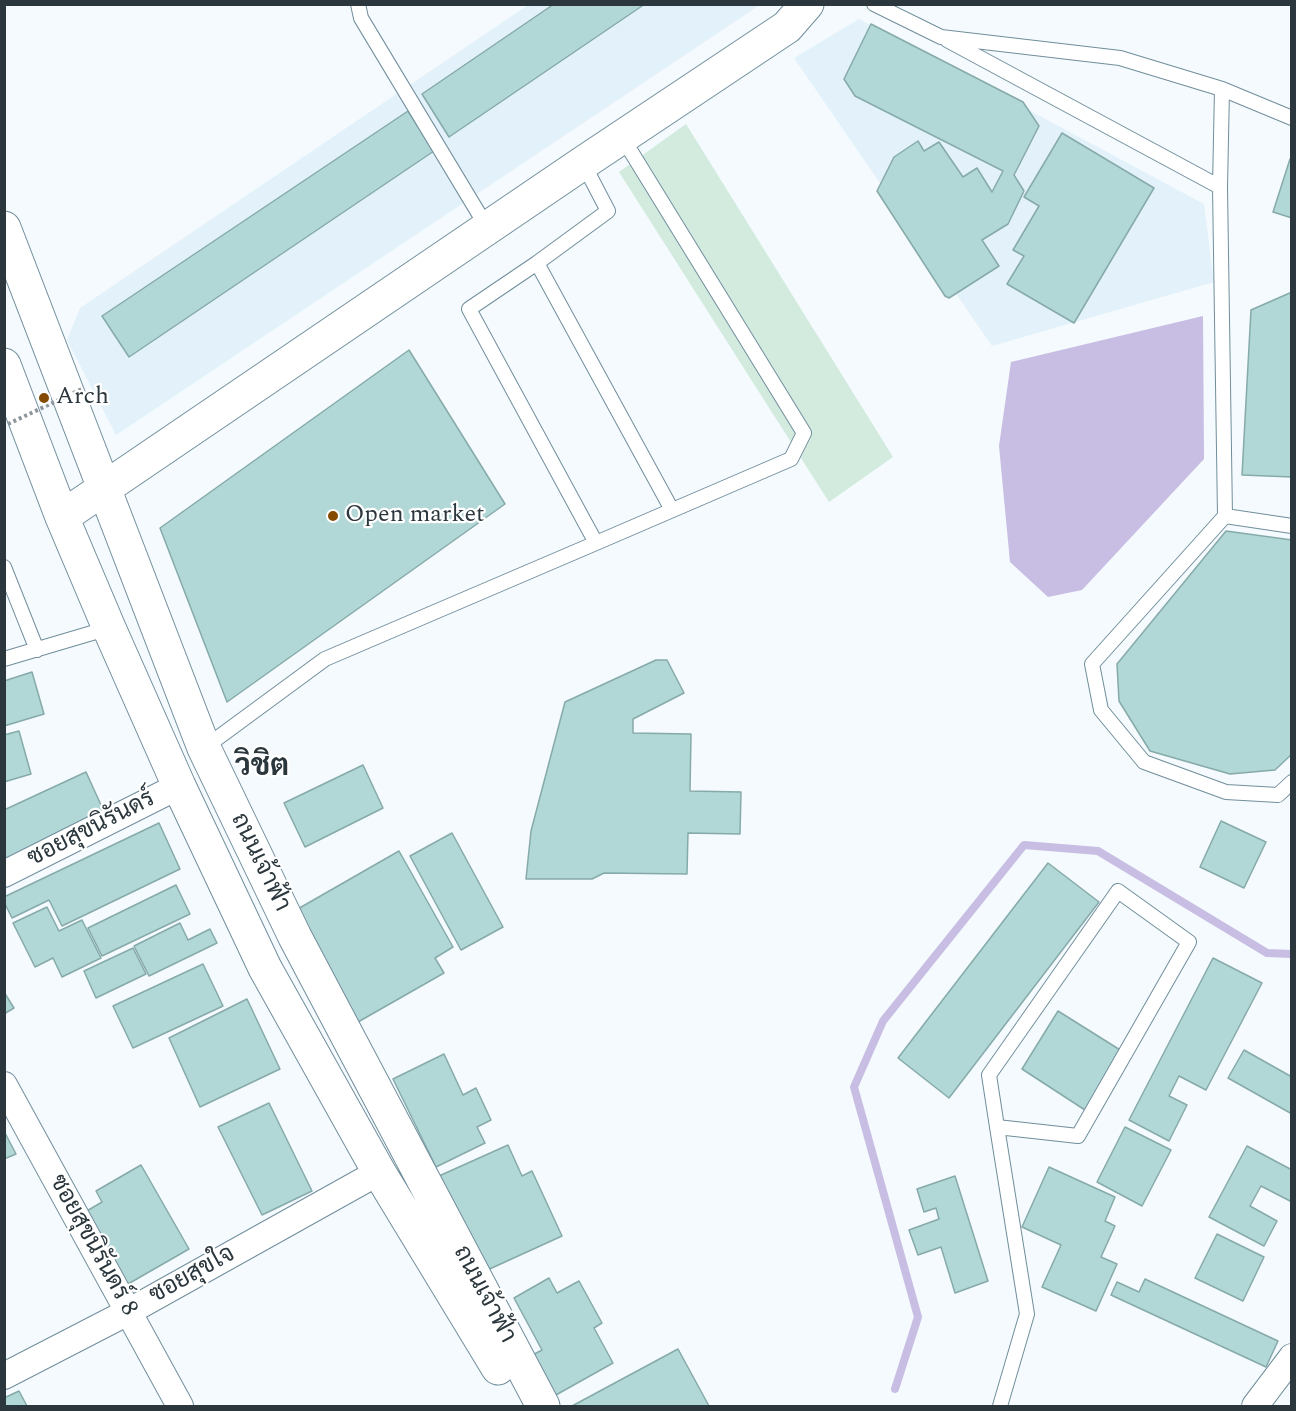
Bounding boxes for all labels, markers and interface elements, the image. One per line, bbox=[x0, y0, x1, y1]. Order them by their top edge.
place label: Arch bbox=[56, 384, 109, 412]
marker: Arch bbox=[37, 391, 51, 405]
place label: Open market bbox=[345, 502, 484, 530]
marker: Open market bbox=[326, 509, 340, 523]
district label: วิชิต bbox=[235, 751, 289, 787]
street label: ซอยสุขนิรันดร์ bbox=[24, 786, 160, 874]
street label: ถนนเจ้าฟ้า bbox=[223, 809, 295, 917]
street label: ซอยสุขนิรันดร์ 8 bbox=[41, 1170, 143, 1322]
street label: ซอยสุขใจ bbox=[145, 1241, 241, 1311]
street label: ถนนเจ้าฟ้า bbox=[445, 1242, 521, 1348]

